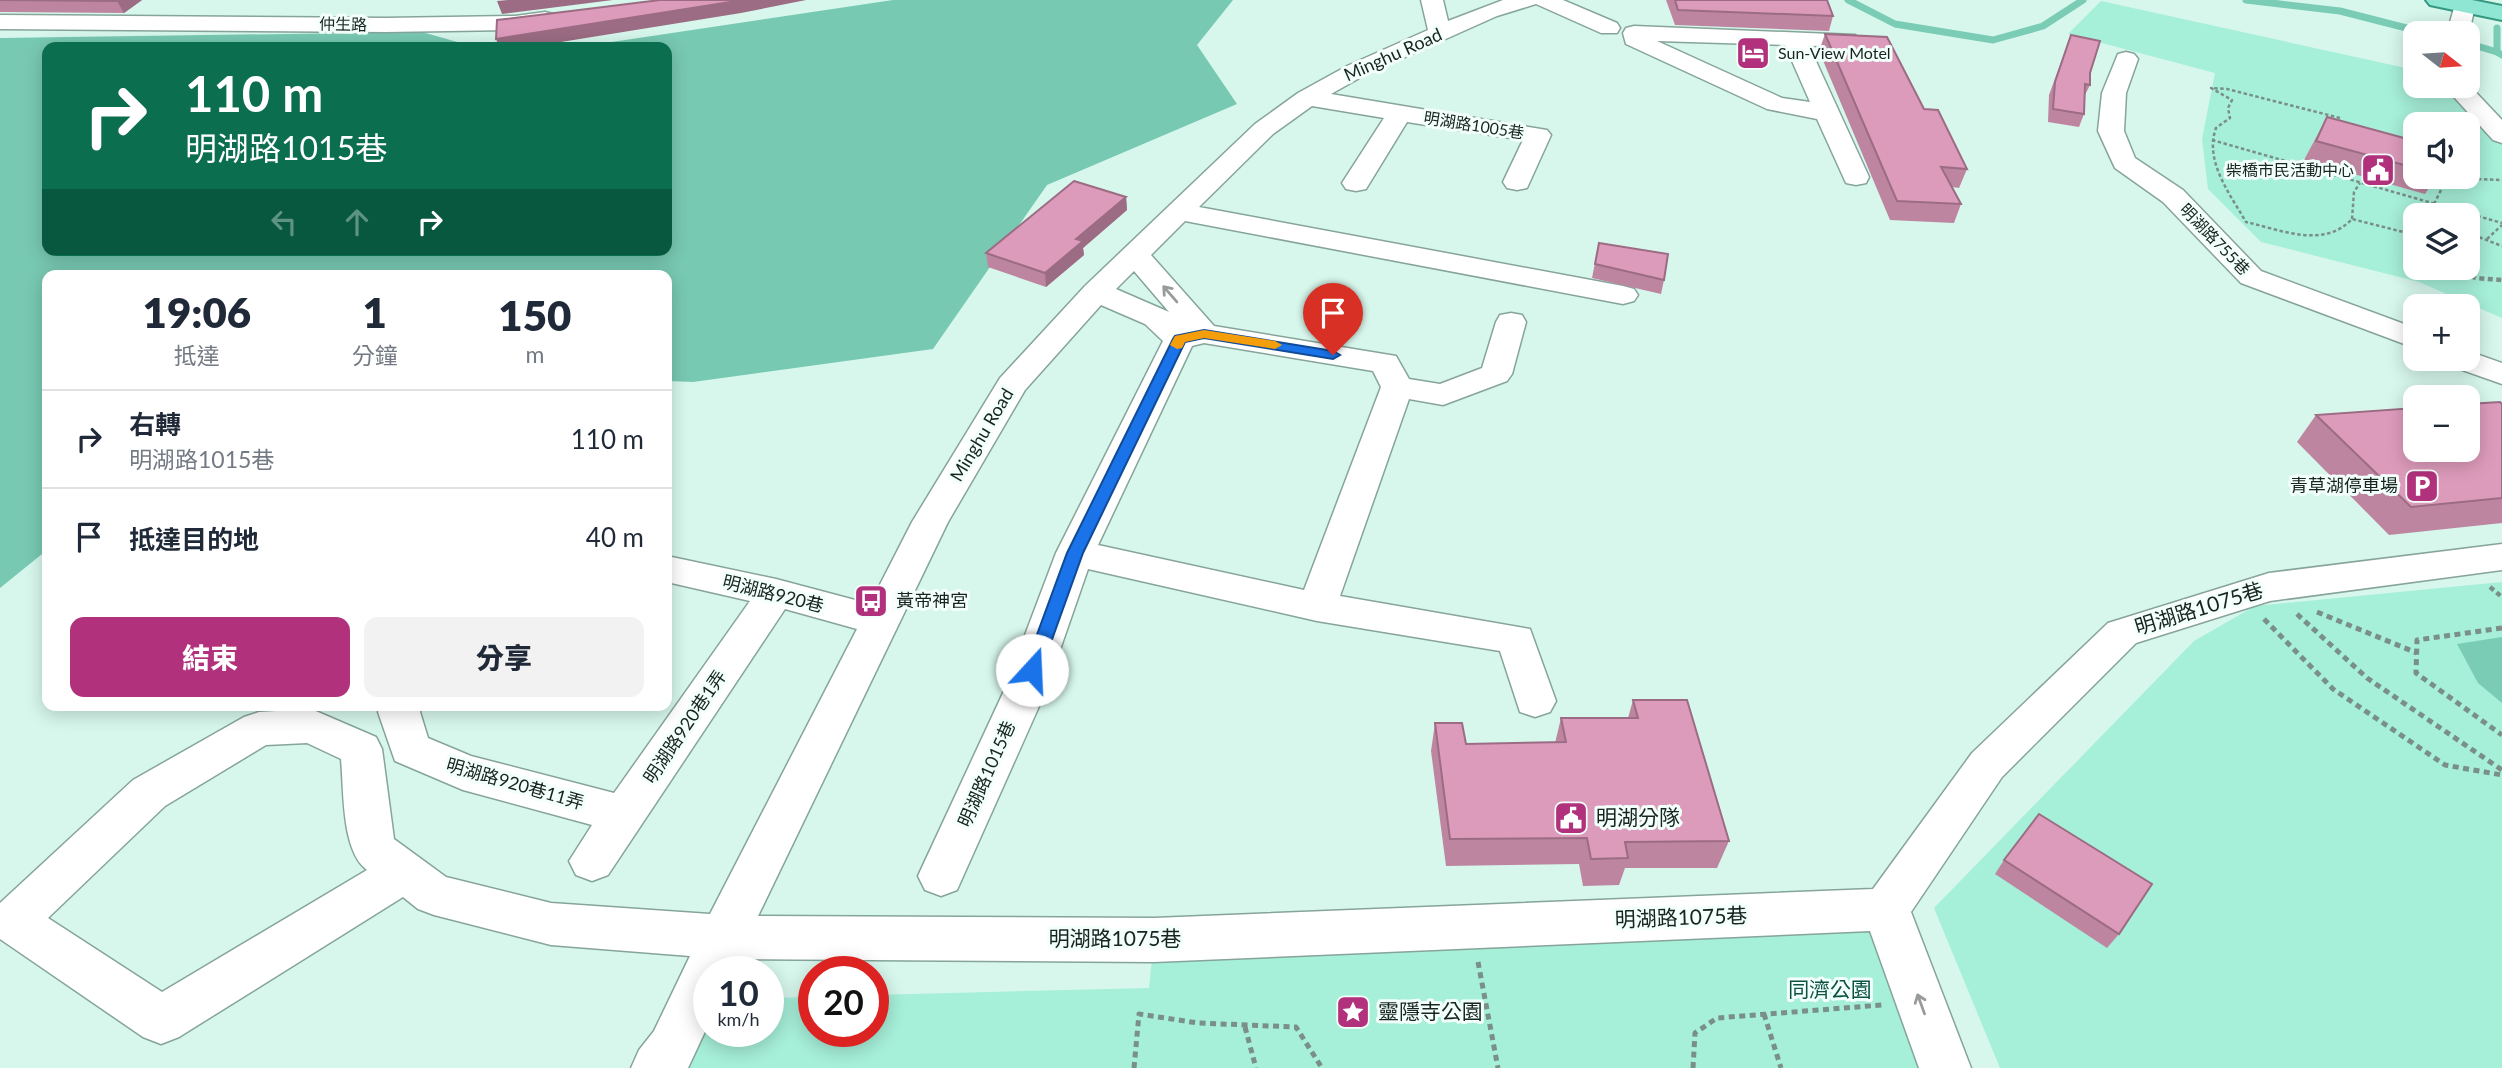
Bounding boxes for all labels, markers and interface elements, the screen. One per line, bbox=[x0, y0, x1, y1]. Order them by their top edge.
street label: 仲生路 bbox=[319, 14, 367, 33]
north arrow bbox=[2403, 21, 2480, 98]
map controls bbox=[2403, 21, 2480, 462]
street label: Minghu Road bbox=[1340, 23, 1445, 85]
hotel icon: Sun-View Motel bbox=[1734, 34, 1772, 72]
place label: Sun-View Motel bbox=[1778, 43, 1891, 62]
text: 110 m bbox=[185, 64, 323, 122]
icon: right bbox=[70, 70, 161, 161]
street label: 明湖路1005巷 bbox=[1423, 107, 1526, 142]
button: sound bbox=[2403, 112, 2480, 189]
text: 明湖路1015巷 bbox=[185, 128, 387, 167]
public building icon: 柴橋市民活動中心 bbox=[2359, 151, 2397, 189]
place label: 柴橋市民活動中心 bbox=[2226, 160, 2354, 179]
street label: 明湖路755巷 bbox=[2177, 199, 2254, 278]
icon: left bbox=[265, 203, 303, 241]
icon: ahead bbox=[338, 203, 376, 241]
icon: right bbox=[411, 203, 449, 241]
button: layers bbox=[2403, 203, 2480, 280]
pin bbox=[1303, 283, 1363, 355]
one-way arrow bbox=[1162, 285, 1178, 303]
text: 19:06 bbox=[143, 287, 251, 337]
text: 1 bbox=[363, 287, 387, 337]
text: 150 bbox=[498, 290, 571, 340]
icon: arrive bbox=[1314, 294, 1352, 332]
button: + bbox=[2403, 294, 2480, 371]
text: m bbox=[525, 340, 544, 368]
text: 抵達 bbox=[174, 341, 220, 369]
text: 分鐘 bbox=[352, 341, 398, 369]
street label: Minghu Road bbox=[945, 384, 1018, 485]
button: − bbox=[2403, 385, 2480, 462]
text: 右轉 bbox=[129, 408, 181, 440]
icon: right bbox=[70, 420, 108, 458]
text: 110 m bbox=[571, 423, 644, 455]
text: 明湖路1015巷 bbox=[129, 445, 274, 473]
parking icon: 青草湖停車場 bbox=[2403, 467, 2441, 505]
place label: 青草湖停車場 bbox=[2290, 474, 2398, 496]
icon: arrive bbox=[70, 518, 108, 556]
text: 40 m bbox=[586, 521, 644, 553]
text: 抵達目的地 bbox=[129, 523, 259, 555]
street label: 明湖路920巷 bbox=[720, 570, 826, 616]
street label: 明湖路1075巷 bbox=[2131, 576, 2266, 639]
bus stop icon: 黃帝神宮 bbox=[852, 582, 890, 620]
place label: 黃帝神宮 bbox=[896, 589, 968, 611]
button: 結束 bbox=[70, 617, 350, 697]
button: 分享 bbox=[364, 617, 644, 697]
position arrow bbox=[995, 633, 1069, 707]
street label: 明湖路920巷1弄 bbox=[638, 666, 730, 787]
street label: 明湖路1015巷 bbox=[953, 717, 1019, 830]
street label: 明湖路920巷11弄 bbox=[444, 753, 587, 813]
public building icon: 明湖分隊 bbox=[1552, 799, 1590, 837]
place label: 明湖分隊 bbox=[1596, 804, 1680, 829]
street label: 明湖路1075巷 bbox=[1614, 902, 1748, 931]
street label: 明湖路1075巷 bbox=[1049, 925, 1181, 950]
speed limit sign: 20 bbox=[798, 956, 889, 1047]
text: 10 bbox=[718, 971, 759, 1013]
park label: 同濟公園 bbox=[1788, 976, 1872, 1001]
place icon: 靈隱寺公園 bbox=[1334, 993, 1372, 1031]
one-way arrow bbox=[1914, 993, 1926, 1015]
place label: 靈隱寺公園 bbox=[1378, 998, 1483, 1023]
text: km/h bbox=[717, 1008, 760, 1030]

